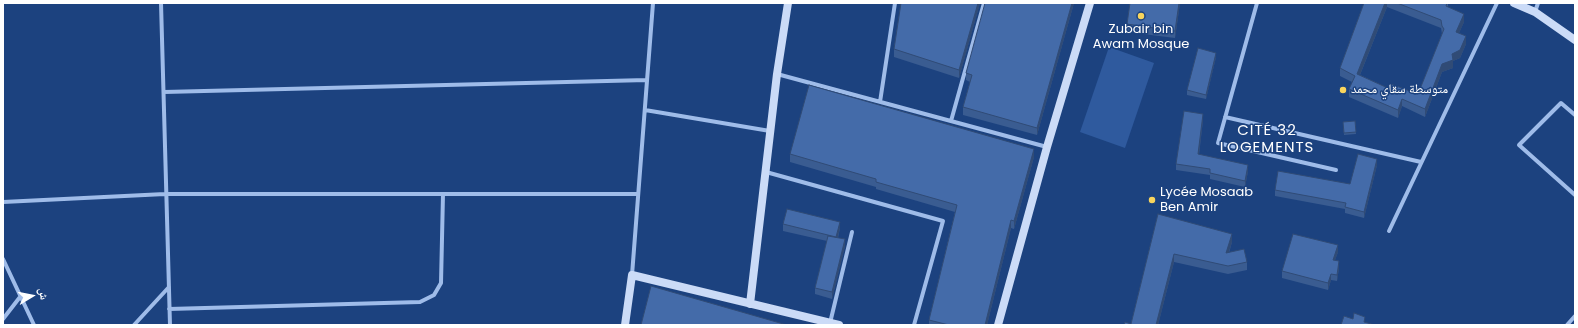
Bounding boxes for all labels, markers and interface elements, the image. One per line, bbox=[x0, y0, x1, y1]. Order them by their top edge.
marker: Zubair bin Awam Mosque bbox=[1136, 11, 1146, 21]
place label: Zubair bin Awam Mosque bbox=[1093, 22, 1189, 53]
place label: متوسطة سقاي محمد bbox=[1351, 82, 1448, 98]
marker: متوسطة سقاي محمد bbox=[1338, 85, 1348, 95]
district label: CITÉ 32 LOGEMENTS bbox=[1220, 122, 1314, 157]
place label: Lycée Mosaab Ben Amir bbox=[1160, 185, 1253, 216]
marker: Lycée Mosaab Ben Amir bbox=[1147, 195, 1157, 205]
north arrow bbox=[12, 276, 52, 316]
text: ش bbox=[35, 287, 53, 301]

